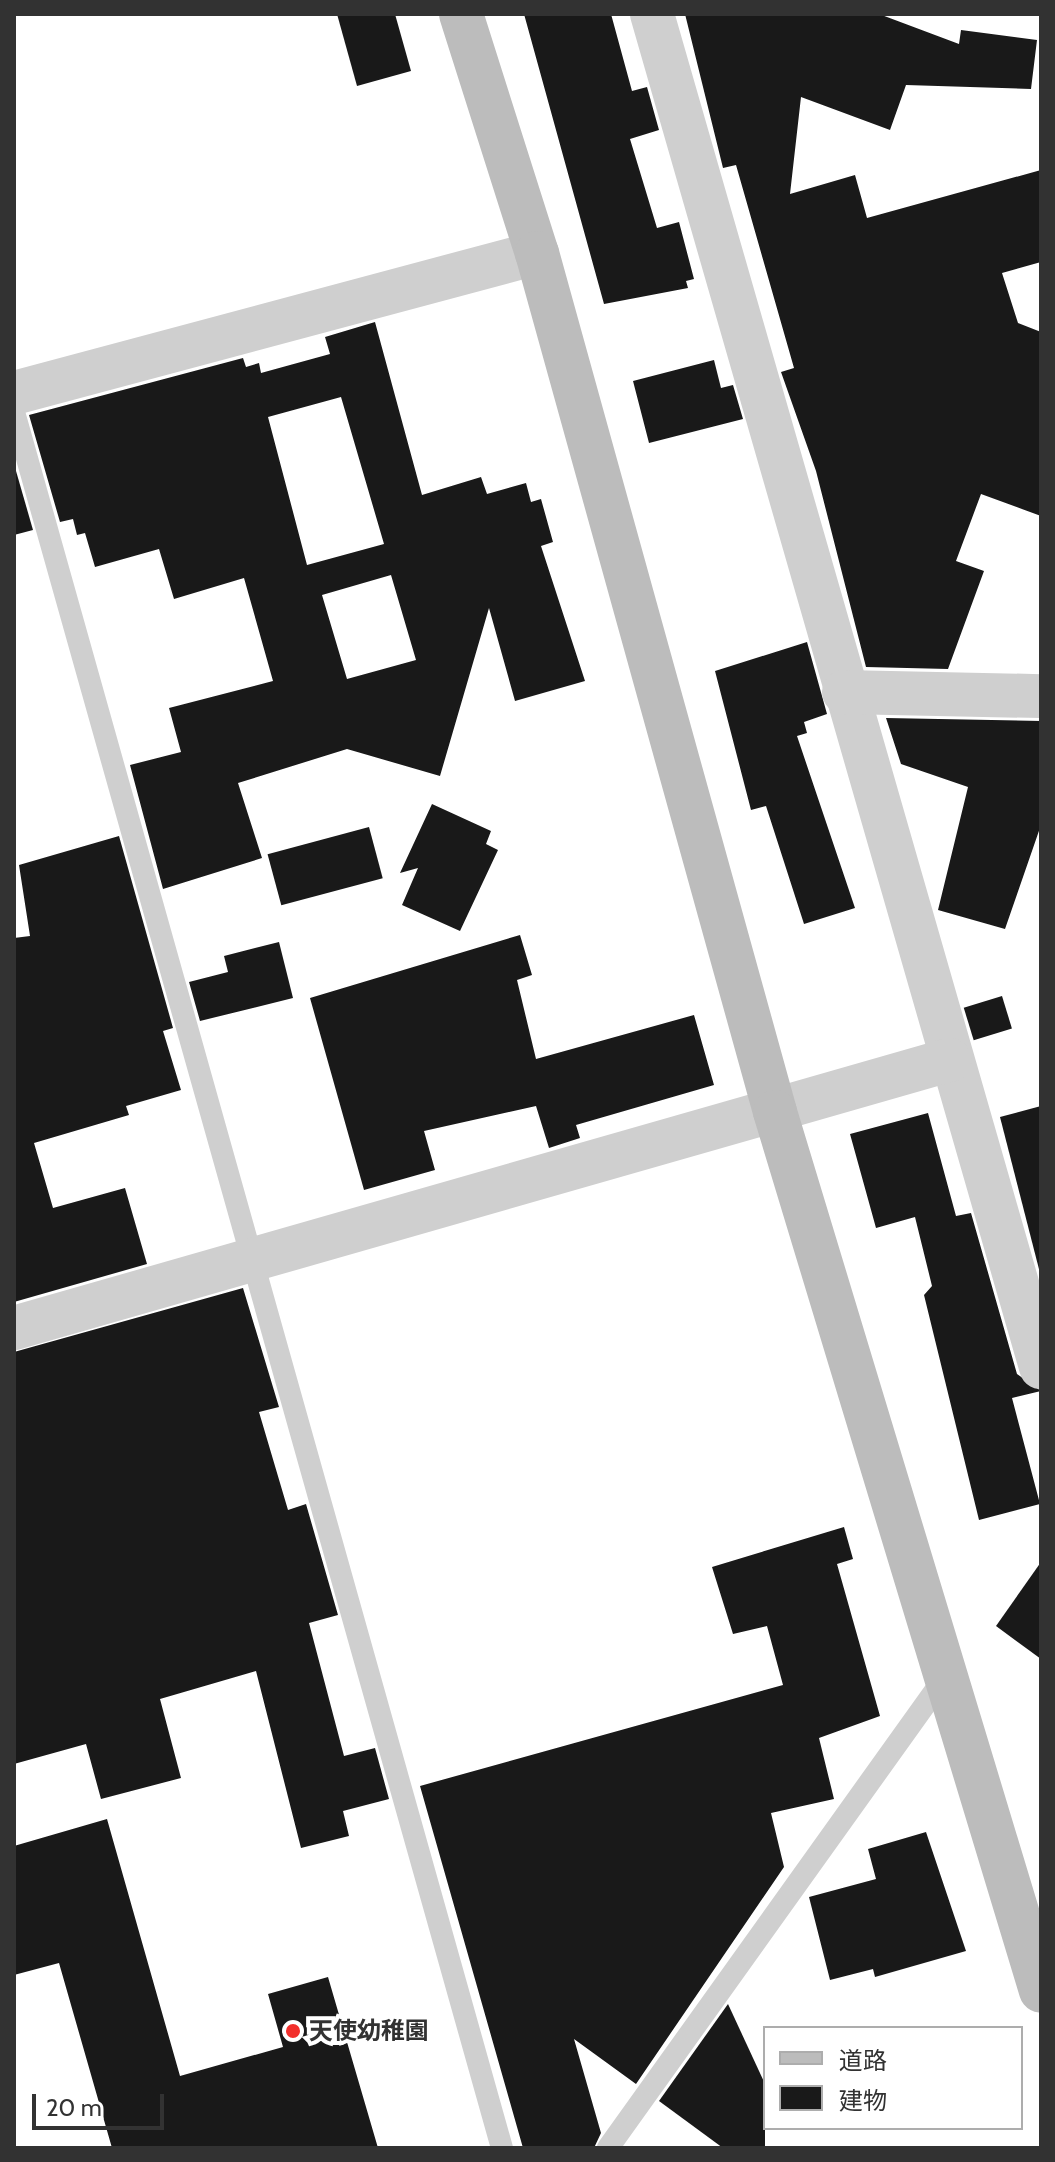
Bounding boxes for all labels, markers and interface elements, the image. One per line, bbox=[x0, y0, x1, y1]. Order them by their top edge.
place label: 天使幼稚園 bbox=[309, 2017, 429, 2045]
marker: 天使幼稚園 bbox=[284, 2022, 302, 2040]
legend bbox=[763, 2026, 1023, 2130]
text: 道路 bbox=[839, 2046, 887, 2075]
scale bar bbox=[36, 2078, 168, 2128]
text: 建物 bbox=[839, 2086, 887, 2115]
text: 20 m bbox=[46, 2093, 102, 2122]

